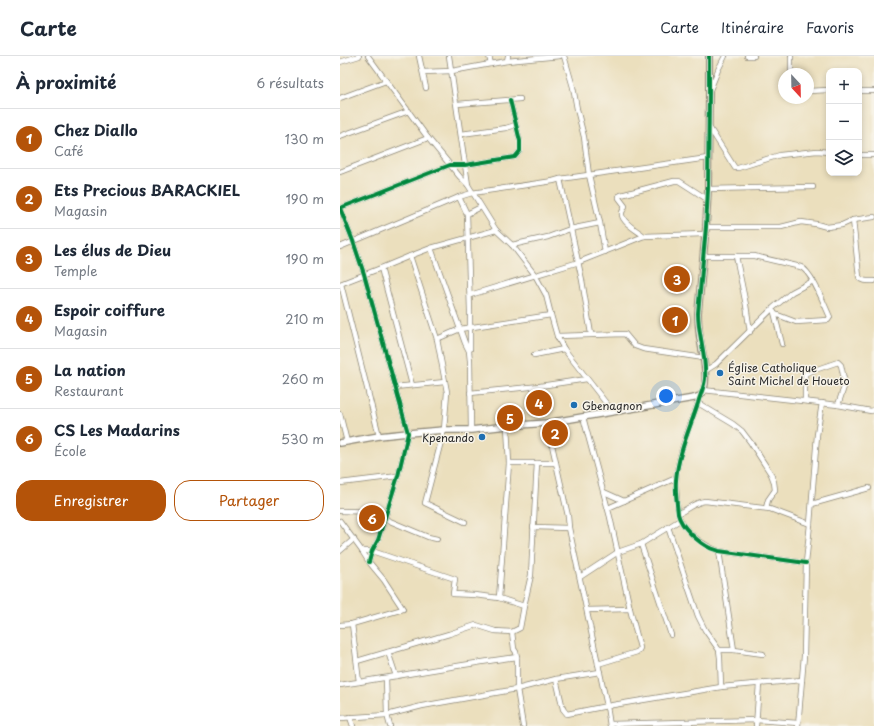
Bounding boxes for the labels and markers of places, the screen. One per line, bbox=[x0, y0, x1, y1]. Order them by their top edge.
pin: 3 bbox=[664, 264, 690, 294]
pin: 1 bbox=[662, 305, 688, 335]
place label: Église Catholique Saint Michel de Houeto bbox=[728, 359, 850, 389]
marker: Église Catholique Saint Michel de Houeto bbox=[715, 368, 725, 378]
pin: 4 bbox=[526, 388, 552, 418]
place label: Gbenagnon bbox=[582, 397, 642, 414]
marker: Gbenagnon bbox=[569, 400, 579, 410]
pin: 5 bbox=[497, 403, 523, 433]
pin: 2 bbox=[542, 418, 568, 448]
place label: Kpenando bbox=[422, 429, 474, 446]
marker: Kpenando bbox=[477, 432, 487, 442]
pin: 6 bbox=[359, 503, 385, 533]

